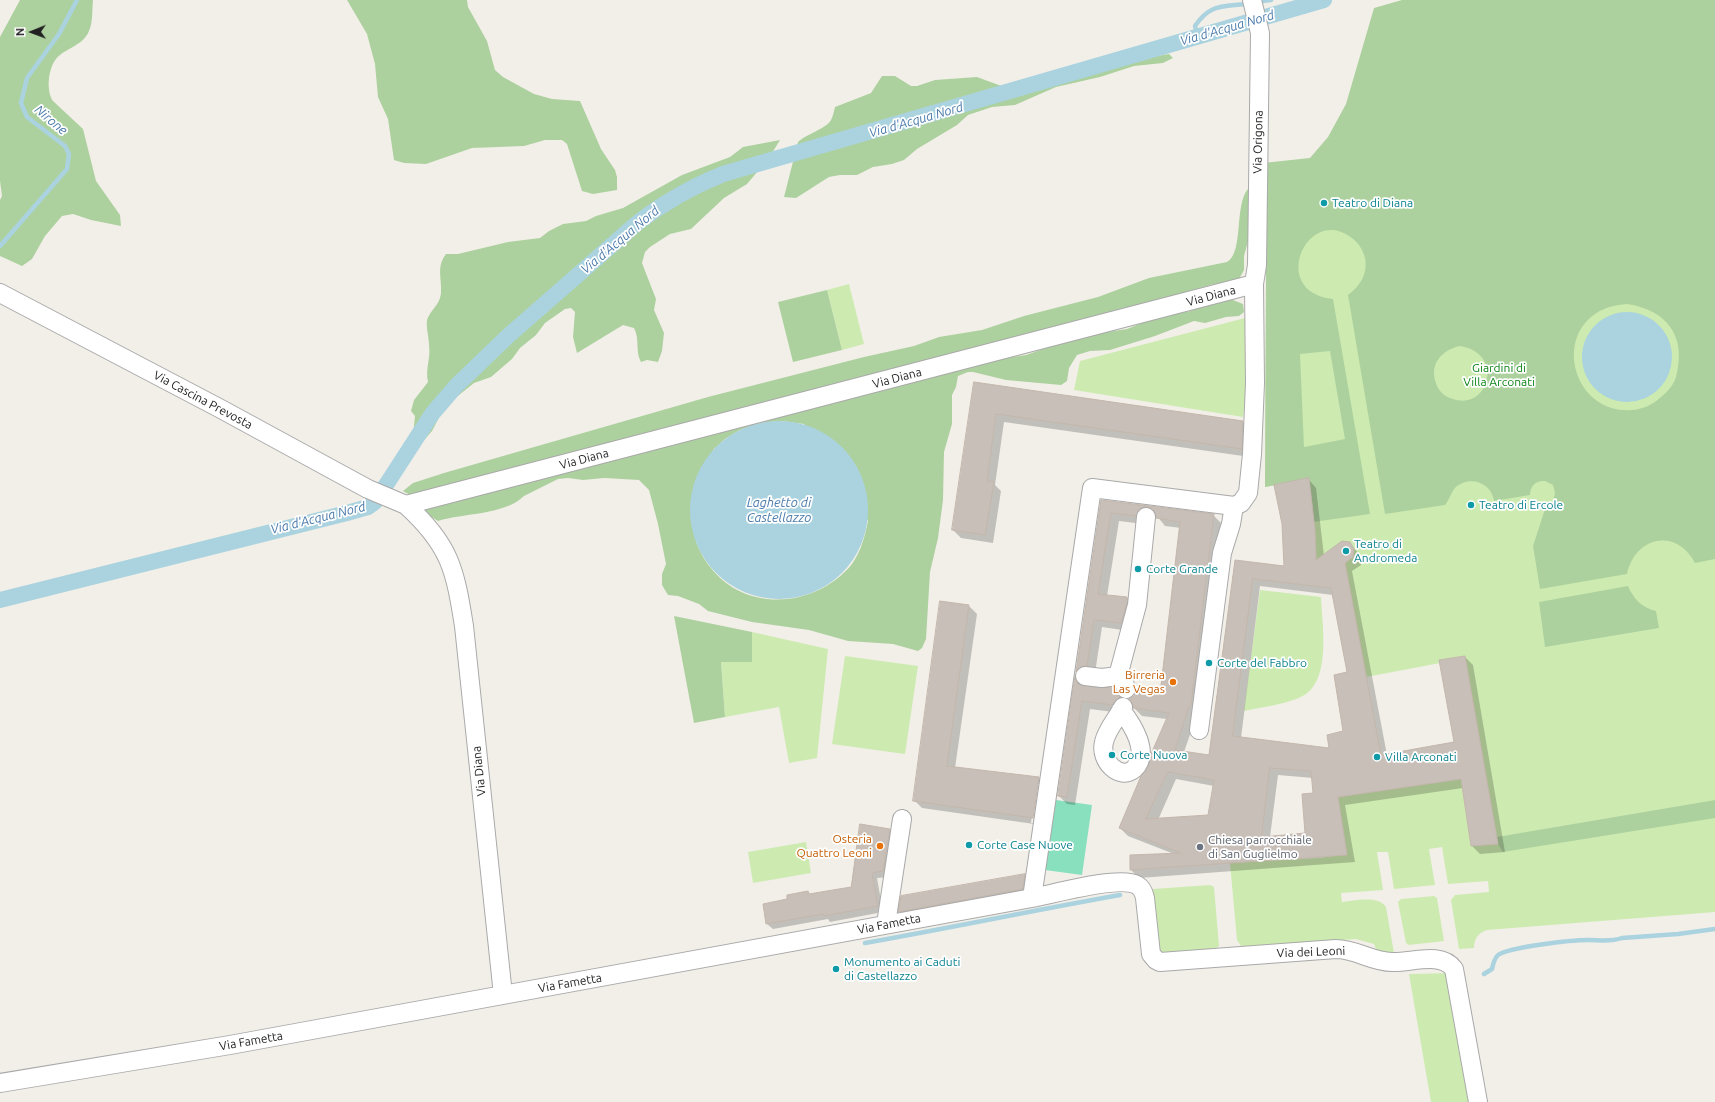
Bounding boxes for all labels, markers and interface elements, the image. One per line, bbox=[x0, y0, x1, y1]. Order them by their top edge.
water label: Via d'Acqua Nord bbox=[1178, 7, 1276, 49]
north arrow bbox=[12, 12, 52, 52]
text: N bbox=[14, 28, 26, 36]
water label: Via d'Acqua Nord bbox=[867, 99, 965, 141]
water label: Nirone bbox=[31, 102, 71, 138]
street label: Via Origona bbox=[1250, 110, 1266, 174]
place label: Teatro di Diana bbox=[1332, 196, 1413, 210]
marker: Teatro di Diana bbox=[1319, 198, 1329, 208]
water label: Via d'Acqua Nord bbox=[578, 203, 662, 277]
street label: Via Diana bbox=[1185, 283, 1237, 309]
park label: Giardini di Villa Arconati bbox=[1463, 361, 1535, 389]
street label: Via Diana bbox=[871, 365, 923, 391]
street label: Via Cascina Prevosta bbox=[151, 368, 255, 432]
street label: Via Diana bbox=[558, 446, 610, 472]
water label: Laghetto di Castellazzo bbox=[747, 495, 811, 526]
place label: Teatro di Ercole bbox=[1479, 498, 1563, 512]
water label: Via d'Acqua Nord bbox=[269, 499, 367, 537]
marker: Teatro di Ercole bbox=[1466, 500, 1476, 510]
place label: Teatro di Andromeda bbox=[1354, 537, 1417, 565]
marker: Teatro di Andromeda bbox=[1341, 546, 1351, 556]
place label: Corte Grande bbox=[1146, 562, 1218, 576]
marker: Corte Grande bbox=[1133, 564, 1143, 574]
place label: Corte del Fabbro bbox=[1217, 656, 1307, 670]
marker: Corte del Fabbro bbox=[1204, 658, 1214, 668]
place label: Birreria Las Vegas bbox=[1113, 668, 1165, 696]
marker: Birreria Las Vegas bbox=[1168, 677, 1178, 687]
street label: Via Diana bbox=[469, 745, 489, 797]
place label: Corte Nuova bbox=[1120, 748, 1187, 762]
marker: Corte Nuova bbox=[1107, 750, 1117, 760]
place label: Villa Arconati bbox=[1385, 750, 1457, 764]
marker: Villa Arconati bbox=[1372, 752, 1382, 762]
place label: Osteria Quattro Leoni bbox=[796, 832, 872, 860]
place label: Chiesa parrocchiale di San Guglielmo bbox=[1208, 833, 1312, 861]
place label: Corte Case Nuove bbox=[977, 838, 1073, 852]
marker: Corte Case Nuove bbox=[964, 840, 974, 850]
marker: Osteria Quattro Leoni bbox=[875, 841, 885, 851]
marker: Chiesa parrocchiale di San Guglielmo bbox=[1195, 842, 1205, 852]
street label: Via Fametta bbox=[856, 911, 922, 937]
street label: Via dei Leoni bbox=[1276, 944, 1346, 960]
place label: Monumento ai Caduti di Castellazzo bbox=[844, 955, 960, 983]
marker: Monumento ai Caduti di Castellazzo bbox=[831, 964, 841, 974]
street label: Via Fametta bbox=[537, 970, 603, 996]
street label: Via Fametta bbox=[218, 1028, 284, 1054]

